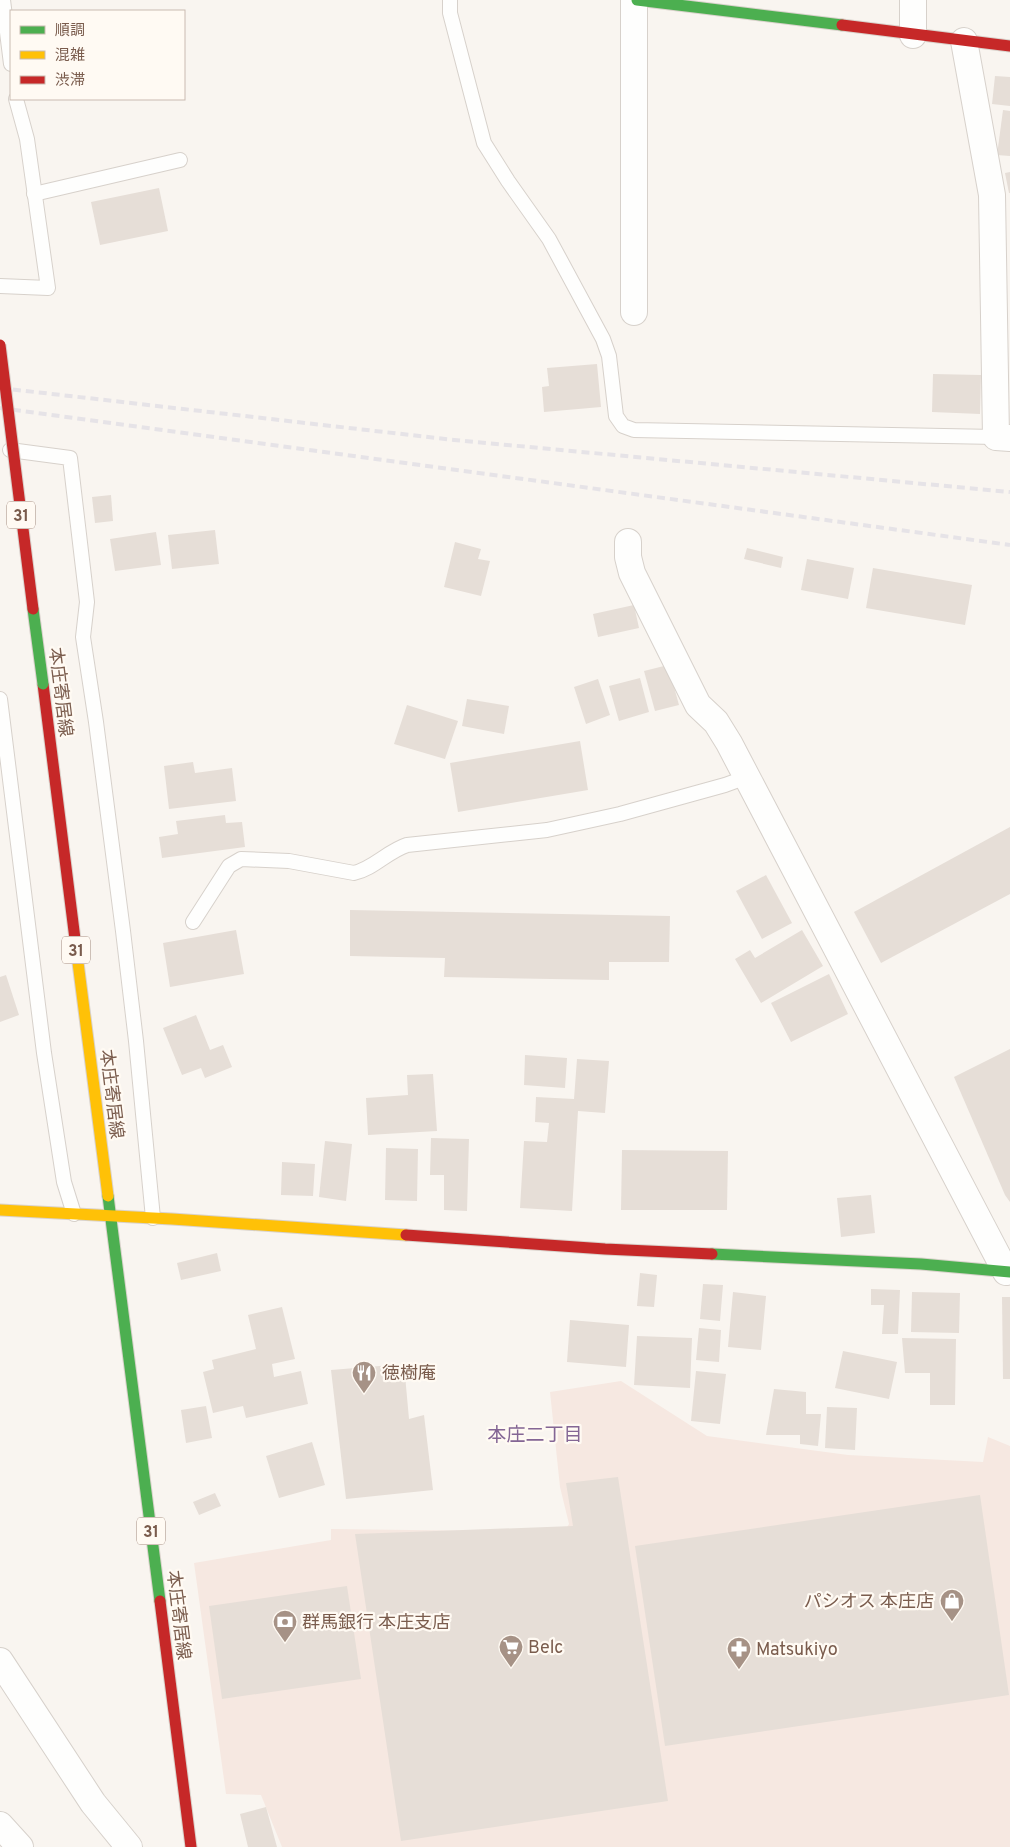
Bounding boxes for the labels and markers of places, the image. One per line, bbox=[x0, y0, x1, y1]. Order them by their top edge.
restaurant icon: 徳樹庵 bbox=[351, 1360, 377, 1394]
place label: 徳樹庵 bbox=[382, 1363, 436, 1386]
shop icon: パシオス 本庄店 bbox=[939, 1588, 965, 1622]
place label: パシオス 本庄店 bbox=[804, 1591, 934, 1614]
bank icon: 群馬銀行 本庄支店 bbox=[272, 1609, 298, 1643]
place label: 群馬銀行 本庄支店 bbox=[302, 1612, 450, 1635]
supermarket icon: Belc bbox=[498, 1634, 524, 1668]
pharmacy icon: Matsukiyo bbox=[726, 1636, 752, 1670]
place label: Belc bbox=[528, 1637, 563, 1660]
place label: Matsukiyo bbox=[756, 1639, 838, 1662]

